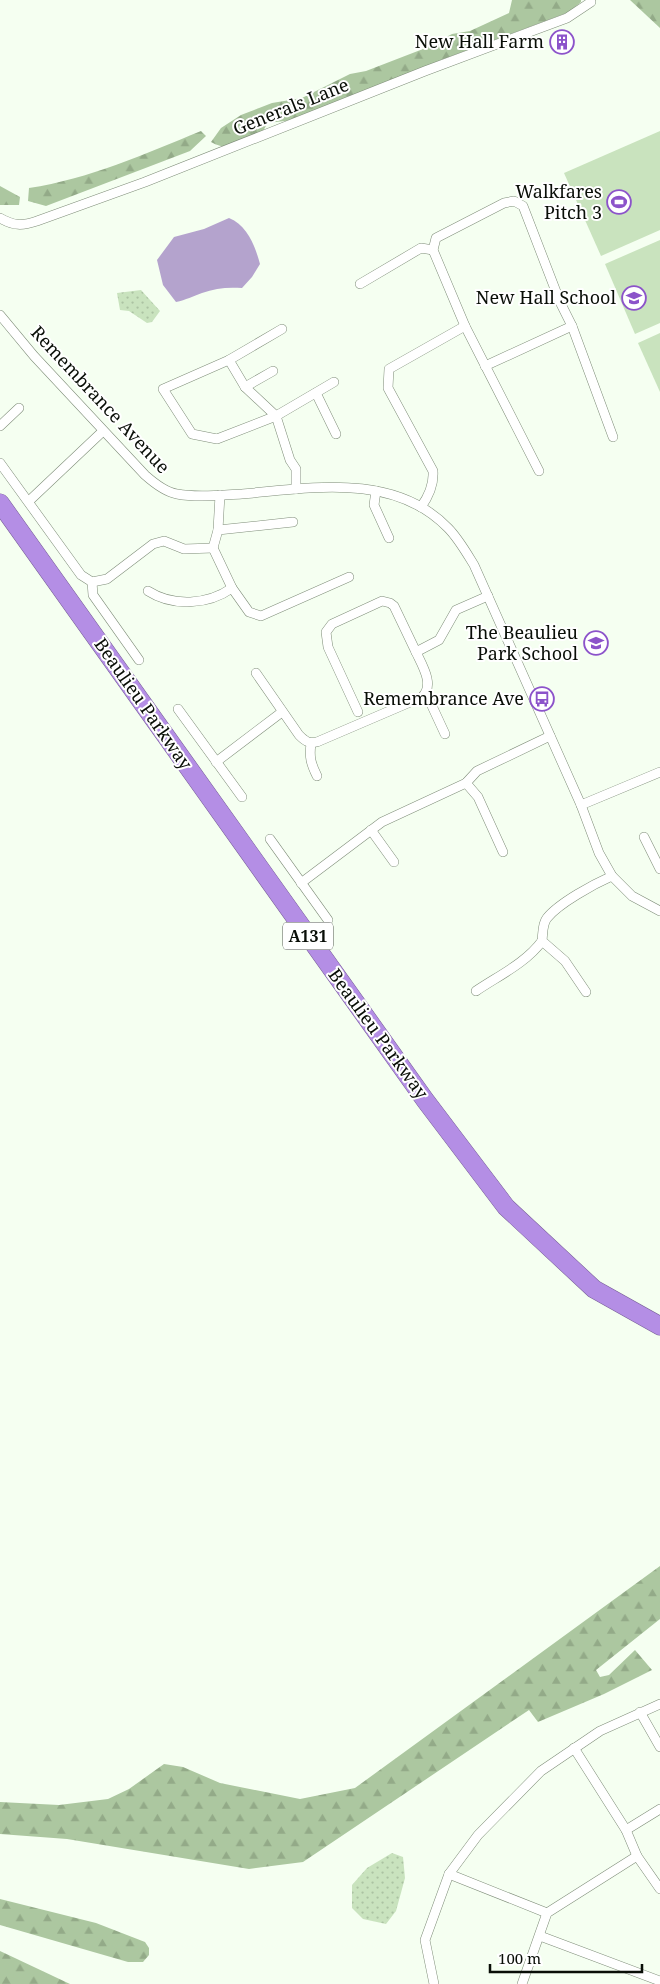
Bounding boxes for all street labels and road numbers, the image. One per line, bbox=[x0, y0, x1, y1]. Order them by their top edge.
street label: Generals Lane bbox=[229, 72, 352, 140]
street label: Remembrance Avenue bbox=[26, 320, 175, 478]
street label: Beaulieu Parkway bbox=[89, 633, 199, 775]
road number: A131 bbox=[283, 922, 333, 949]
street label: Beaulieu Parkway bbox=[323, 963, 435, 1104]

